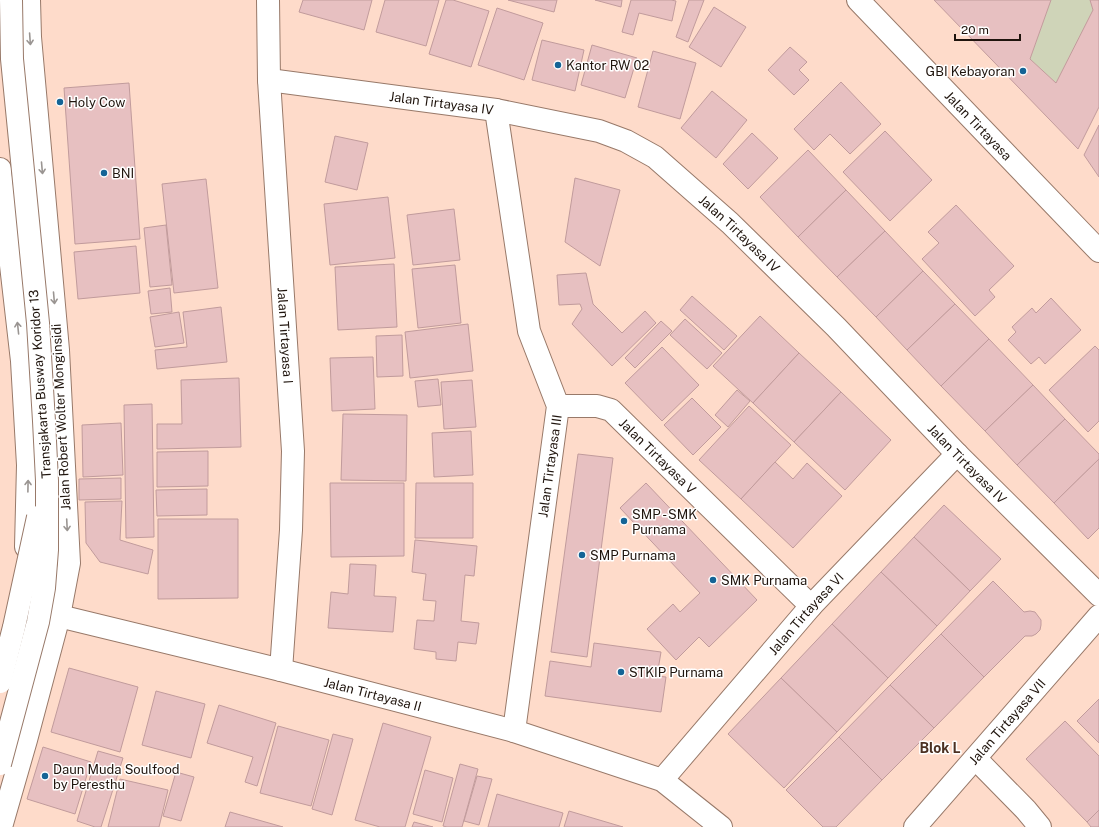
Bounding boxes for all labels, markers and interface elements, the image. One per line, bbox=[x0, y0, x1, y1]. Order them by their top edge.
scale bar bbox=[955, 16, 1020, 42]
text: 20 m bbox=[961, 23, 989, 37]
one-way arrow bbox=[27, 32, 34, 45]
place label: Kantor RW 02 bbox=[566, 58, 650, 73]
marker: Kantor RW 02 bbox=[553, 60, 563, 70]
place label: GBI Kebayoran bbox=[926, 64, 1015, 79]
marker: GBI Kebayoran bbox=[1018, 66, 1028, 76]
street label: Jalan Tirtayasa IV bbox=[388, 88, 495, 117]
street label: Jalan Tirtayasa bbox=[942, 88, 1015, 163]
place label: Holy Cow bbox=[68, 95, 125, 110]
marker: Holy Cow bbox=[55, 97, 65, 107]
one-way arrow bbox=[38, 161, 46, 174]
place label: BNI bbox=[112, 166, 134, 181]
marker: BNI bbox=[99, 168, 109, 178]
street label: Jalan Tirtayasa IV bbox=[696, 192, 783, 275]
street label: Jalan Tirtayasa I bbox=[275, 287, 296, 384]
street label: Transjakarta Busway Koridor 13 bbox=[26, 289, 54, 479]
one-way arrow bbox=[50, 291, 57, 304]
one-way arrow bbox=[14, 322, 22, 335]
street label: Jalan Robert Wolter Monginsidi bbox=[49, 323, 73, 511]
street label: Jalan Tirtayasa III bbox=[535, 414, 565, 518]
street label: Jalan Tirtayasa V bbox=[616, 415, 699, 497]
street label: Jalan Tirtayasa IV bbox=[925, 421, 1010, 507]
one-way arrow bbox=[24, 480, 31, 493]
place label: SMP - SMK Purnama bbox=[632, 507, 697, 537]
marker: SMP - SMK Purnama bbox=[619, 516, 629, 526]
one-way arrow bbox=[63, 518, 71, 531]
place label: SMP Purnama bbox=[590, 548, 676, 563]
marker: SMP Purnama bbox=[577, 550, 587, 560]
street label: Jalan Tirtayasa VI bbox=[765, 569, 846, 658]
place label: SMK Purnama bbox=[721, 573, 807, 588]
marker: SMK Purnama bbox=[708, 575, 718, 585]
place label: STKIP Purnama bbox=[629, 665, 723, 680]
marker: STKIP Purnama bbox=[616, 667, 626, 677]
street label: Jalan Tirtayasa II bbox=[322, 674, 423, 714]
street label: Jalan Tirtayasa VII bbox=[966, 676, 1048, 767]
district label: Blok L bbox=[919, 740, 961, 756]
place label: Daun Muda Soulfood by Peresthu bbox=[53, 762, 179, 792]
marker: Daun Muda Soulfood by Peresthu bbox=[40, 771, 50, 781]

